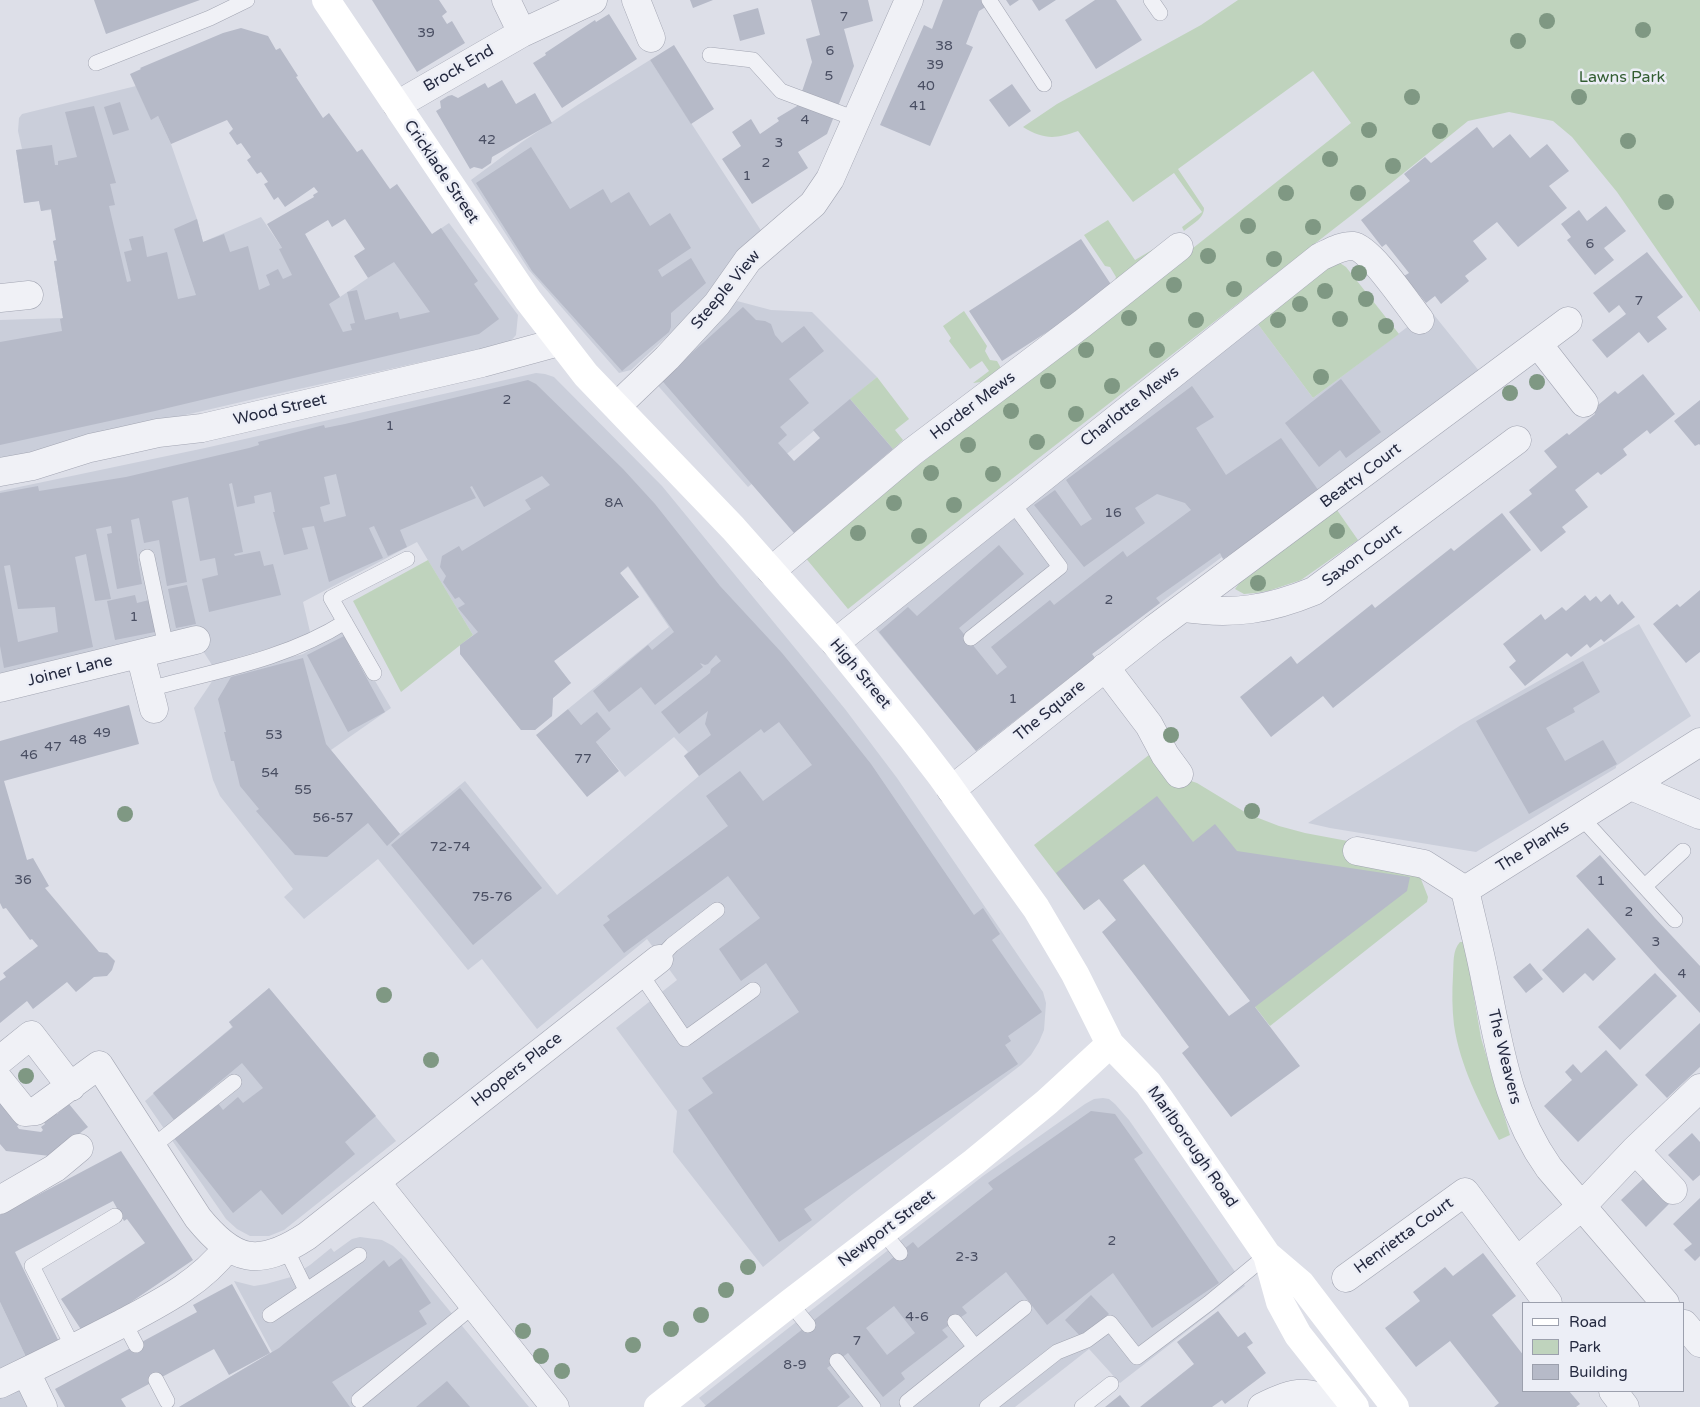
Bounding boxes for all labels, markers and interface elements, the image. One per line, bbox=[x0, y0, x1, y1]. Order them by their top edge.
house number: 7 bbox=[840, 9, 848, 25]
house number: 39 bbox=[417, 25, 435, 41]
house number: 38 bbox=[935, 38, 953, 54]
street label: Brock End bbox=[420, 41, 498, 97]
house number: 6 bbox=[826, 43, 834, 59]
house number: 39 bbox=[926, 57, 944, 73]
house number: 5 bbox=[825, 68, 833, 84]
park label: Lawns Park bbox=[1579, 68, 1665, 88]
house number: 40 bbox=[917, 78, 935, 94]
house number: 41 bbox=[909, 98, 927, 114]
house number: 4 bbox=[801, 112, 809, 128]
street label: Cricklade Street bbox=[399, 117, 483, 227]
house number: 42 bbox=[478, 132, 496, 148]
house number: 3 bbox=[775, 135, 783, 151]
house number: 2 bbox=[762, 155, 770, 171]
house number: 1 bbox=[743, 168, 751, 184]
house number: 6 bbox=[1586, 236, 1594, 252]
street label: Steeple View bbox=[687, 246, 765, 334]
house number: 7 bbox=[1635, 293, 1643, 309]
street label: Charlotte Mews bbox=[1077, 363, 1183, 451]
street label: Horder Mews bbox=[927, 368, 1019, 444]
street label: Wood Street bbox=[232, 390, 328, 430]
house number: 2 bbox=[503, 392, 511, 408]
house number: 1 bbox=[386, 418, 394, 434]
street label: Beatty Court bbox=[1317, 439, 1405, 513]
house number: 8A bbox=[604, 495, 624, 511]
house number: 16 bbox=[1104, 505, 1122, 521]
street label: Saxon Court bbox=[1319, 521, 1405, 591]
house number: 2 bbox=[1105, 592, 1113, 608]
house number: 1 bbox=[130, 609, 138, 625]
street label: High Street bbox=[825, 635, 895, 713]
street label: Joiner Lane bbox=[25, 651, 115, 691]
street label: The Square bbox=[1010, 676, 1090, 746]
house number: 1 bbox=[1009, 691, 1017, 707]
house number: 49 bbox=[93, 725, 111, 741]
house number: 53 bbox=[265, 727, 283, 743]
house number: 48 bbox=[69, 732, 87, 748]
house number: 47 bbox=[44, 739, 62, 755]
house number: 46 bbox=[20, 747, 38, 763]
house number: 77 bbox=[574, 751, 592, 767]
house number: 54 bbox=[261, 765, 279, 781]
house number: 55 bbox=[294, 782, 312, 798]
house number: 56-57 bbox=[313, 810, 353, 826]
street label: The Planks bbox=[1493, 817, 1573, 877]
house number: 72-74 bbox=[430, 839, 470, 855]
house number: 36 bbox=[14, 872, 32, 888]
house number: 1 bbox=[1597, 873, 1605, 889]
house number: 75-76 bbox=[472, 889, 512, 905]
house number: 2 bbox=[1625, 904, 1633, 920]
house number: 3 bbox=[1652, 934, 1660, 950]
house number: 4 bbox=[1678, 966, 1686, 982]
street label: The Weavers bbox=[1483, 1008, 1525, 1106]
street label: Hoopers Place bbox=[468, 1029, 566, 1111]
street label: Marlborough Road bbox=[1143, 1083, 1241, 1211]
street label: Newport Street bbox=[835, 1186, 939, 1272]
street label: Henrietta Court bbox=[1351, 1194, 1457, 1278]
house number: 2 bbox=[1108, 1233, 1116, 1249]
house number: 2-3 bbox=[955, 1249, 979, 1265]
legend bbox=[1522, 1302, 1685, 1392]
house number: 4-6 bbox=[905, 1309, 929, 1325]
text: Road bbox=[1569, 1313, 1607, 1331]
house number: 7 bbox=[853, 1333, 861, 1349]
text: Park bbox=[1569, 1338, 1601, 1356]
house number: 8-9 bbox=[783, 1357, 807, 1373]
text: Building bbox=[1569, 1363, 1628, 1381]

